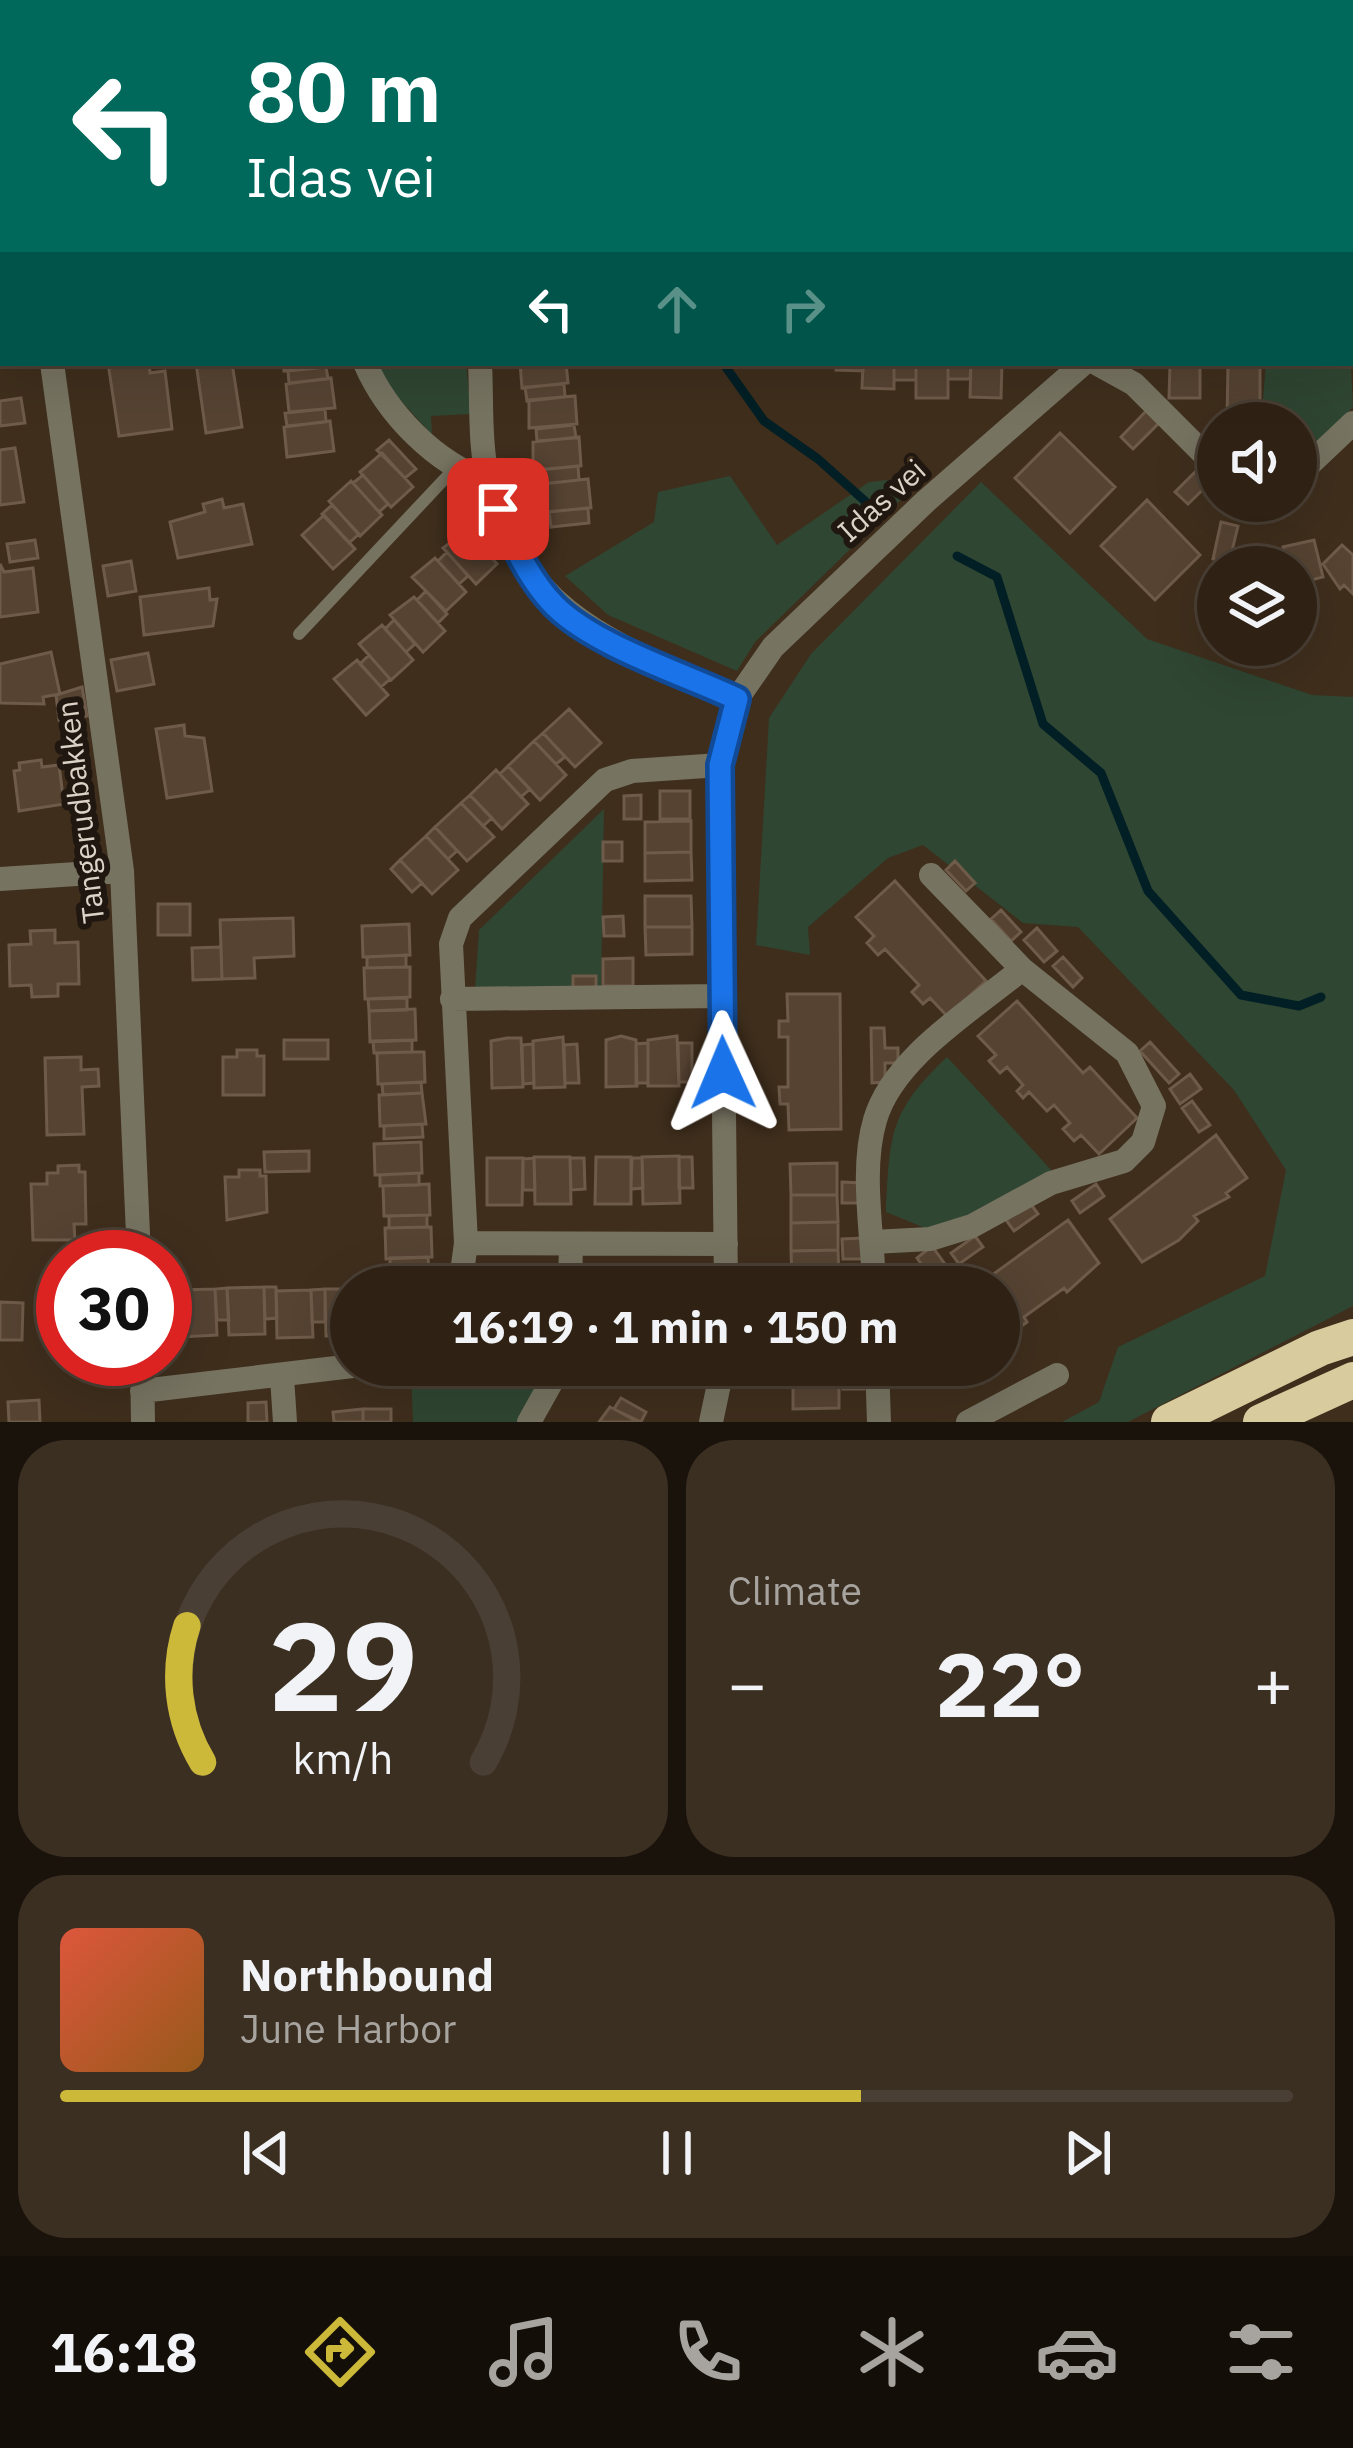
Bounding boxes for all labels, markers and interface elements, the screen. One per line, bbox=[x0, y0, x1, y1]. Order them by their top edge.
text: 80 m bbox=[246, 36, 442, 145]
icon: left bbox=[48, 48, 204, 204]
text: Idas vei bbox=[246, 142, 436, 212]
icon: left bbox=[518, 276, 584, 342]
icon: ahead bbox=[644, 276, 710, 342]
icon: right bbox=[770, 276, 836, 342]
map controls bbox=[1197, 402, 1317, 666]
button: sound bbox=[1197, 402, 1317, 522]
street label: Idas vei bbox=[829, 450, 933, 550]
pin bbox=[447, 458, 549, 560]
icon: arrive bbox=[465, 476, 531, 542]
button: layers bbox=[1197, 546, 1317, 666]
street label: Tangerudbakken bbox=[47, 699, 112, 926]
position arrow bbox=[660, 1010, 786, 1136]
speed limit sign: 30 bbox=[36, 1230, 192, 1386]
text: 16:19 · 1 min · 150 m bbox=[452, 1297, 898, 1355]
text: Climate bbox=[728, 1565, 862, 1616]
text: 29 bbox=[268, 1583, 418, 1745]
text: 22° bbox=[935, 1625, 1085, 1742]
text: − bbox=[728, 1640, 767, 1726]
text: + bbox=[1253, 1640, 1293, 1726]
text: km/h bbox=[292, 1729, 393, 1785]
text: Northbound bbox=[240, 1945, 494, 2003]
text: June Harbor bbox=[240, 2003, 456, 2054]
icon: previous bbox=[233, 2120, 299, 2186]
icon: pause bbox=[644, 2120, 710, 2186]
icon: next bbox=[1055, 2120, 1121, 2186]
icon: directions bbox=[298, 2310, 382, 2394]
icon: music bbox=[482, 2310, 566, 2394]
icon: phone bbox=[666, 2310, 750, 2394]
icon: climate bbox=[850, 2310, 934, 2394]
icon: car bbox=[1035, 2310, 1119, 2394]
icon: filters bbox=[1219, 2310, 1303, 2394]
text: 16:18 bbox=[50, 2317, 198, 2387]

